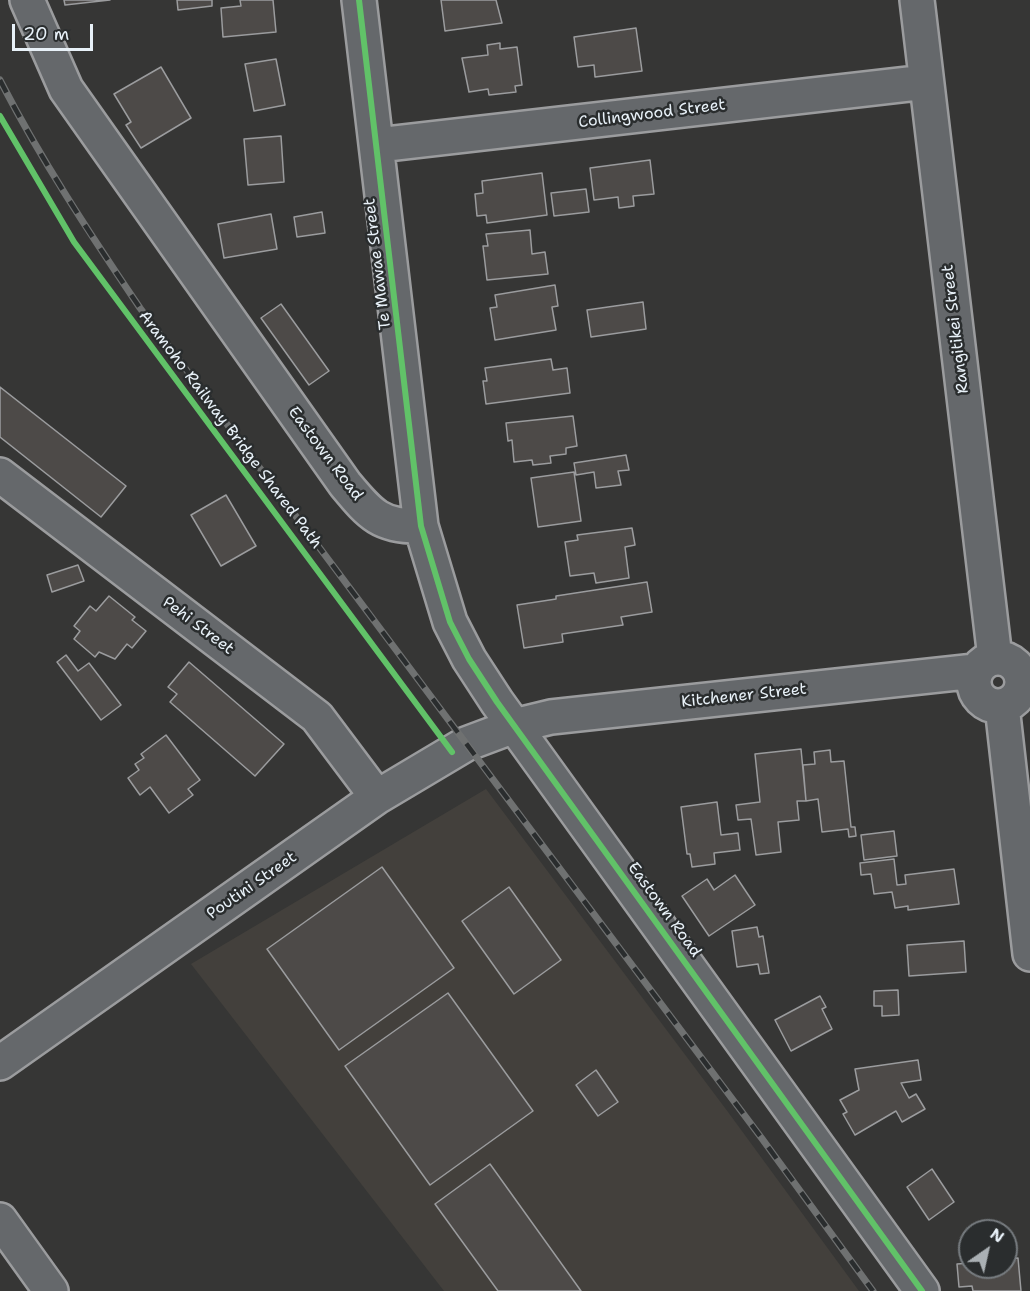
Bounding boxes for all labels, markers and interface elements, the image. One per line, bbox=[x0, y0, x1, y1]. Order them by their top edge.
scale bar bbox=[15, 12, 96, 50]
text: 20 m bbox=[23, 22, 69, 46]
street label: Collingwood Street bbox=[577, 95, 727, 133]
street label: Te Mawae Street bbox=[360, 197, 396, 331]
street label: Rangitikei Street bbox=[939, 263, 973, 395]
street label: Aramoho Railway Bridge Shared Path bbox=[134, 307, 326, 553]
street label: Eastown Road bbox=[284, 403, 366, 505]
street label: Pehi Street bbox=[159, 593, 237, 659]
street label: Kitchener Street bbox=[680, 680, 808, 712]
street label: Poutini Street bbox=[203, 848, 301, 924]
street label: Eastown Road bbox=[623, 859, 705, 961]
north arrow bbox=[958, 1219, 1018, 1279]
text: N bbox=[986, 1223, 1008, 1248]

